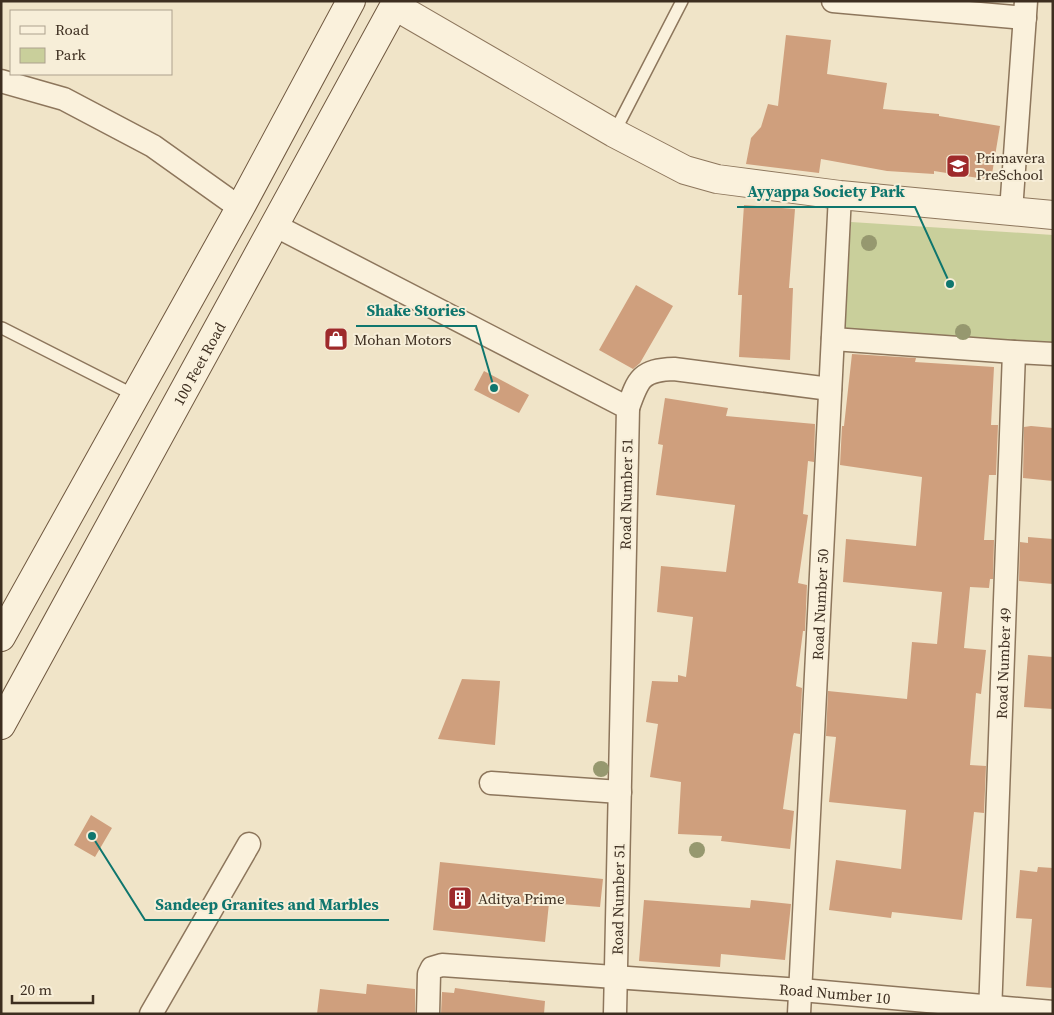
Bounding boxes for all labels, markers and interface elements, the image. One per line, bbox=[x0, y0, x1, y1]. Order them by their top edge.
legend bbox=[10, 10, 172, 75]
text: Road bbox=[55, 19, 89, 40]
text: Park bbox=[55, 44, 87, 65]
place label: Primavera PreSchool bbox=[976, 147, 1045, 185]
school or university icon: Primavera PreSchool bbox=[945, 153, 971, 179]
callout: Ayyappa Society Park bbox=[737, 176, 915, 207]
text: Ayyappa Society Park bbox=[747, 180, 905, 202]
callout: Shake Stories bbox=[356, 295, 476, 326]
text: Shake Stories bbox=[366, 299, 466, 321]
street label: 100 Feet Road bbox=[167, 318, 230, 409]
shop icon: Mohan Motors bbox=[323, 326, 349, 352]
place label: Mohan Motors bbox=[354, 329, 452, 350]
street label: Road Number 51 bbox=[615, 438, 637, 550]
street label: Road Number 50 bbox=[806, 548, 833, 661]
street label: Road Number 49 bbox=[990, 607, 1015, 719]
street label: Road Number 51 bbox=[607, 843, 629, 955]
building icon: Aditya Prime bbox=[447, 885, 473, 911]
place label: Aditya Prime bbox=[478, 888, 565, 909]
callout: Sandeep Granites and Marbles bbox=[145, 889, 389, 920]
text: Sandeep Granites and Marbles bbox=[155, 893, 379, 915]
scale bar bbox=[12, 972, 94, 1004]
street label: Road Number 10 bbox=[778, 978, 891, 1008]
text: 20 m bbox=[20, 979, 52, 1000]

